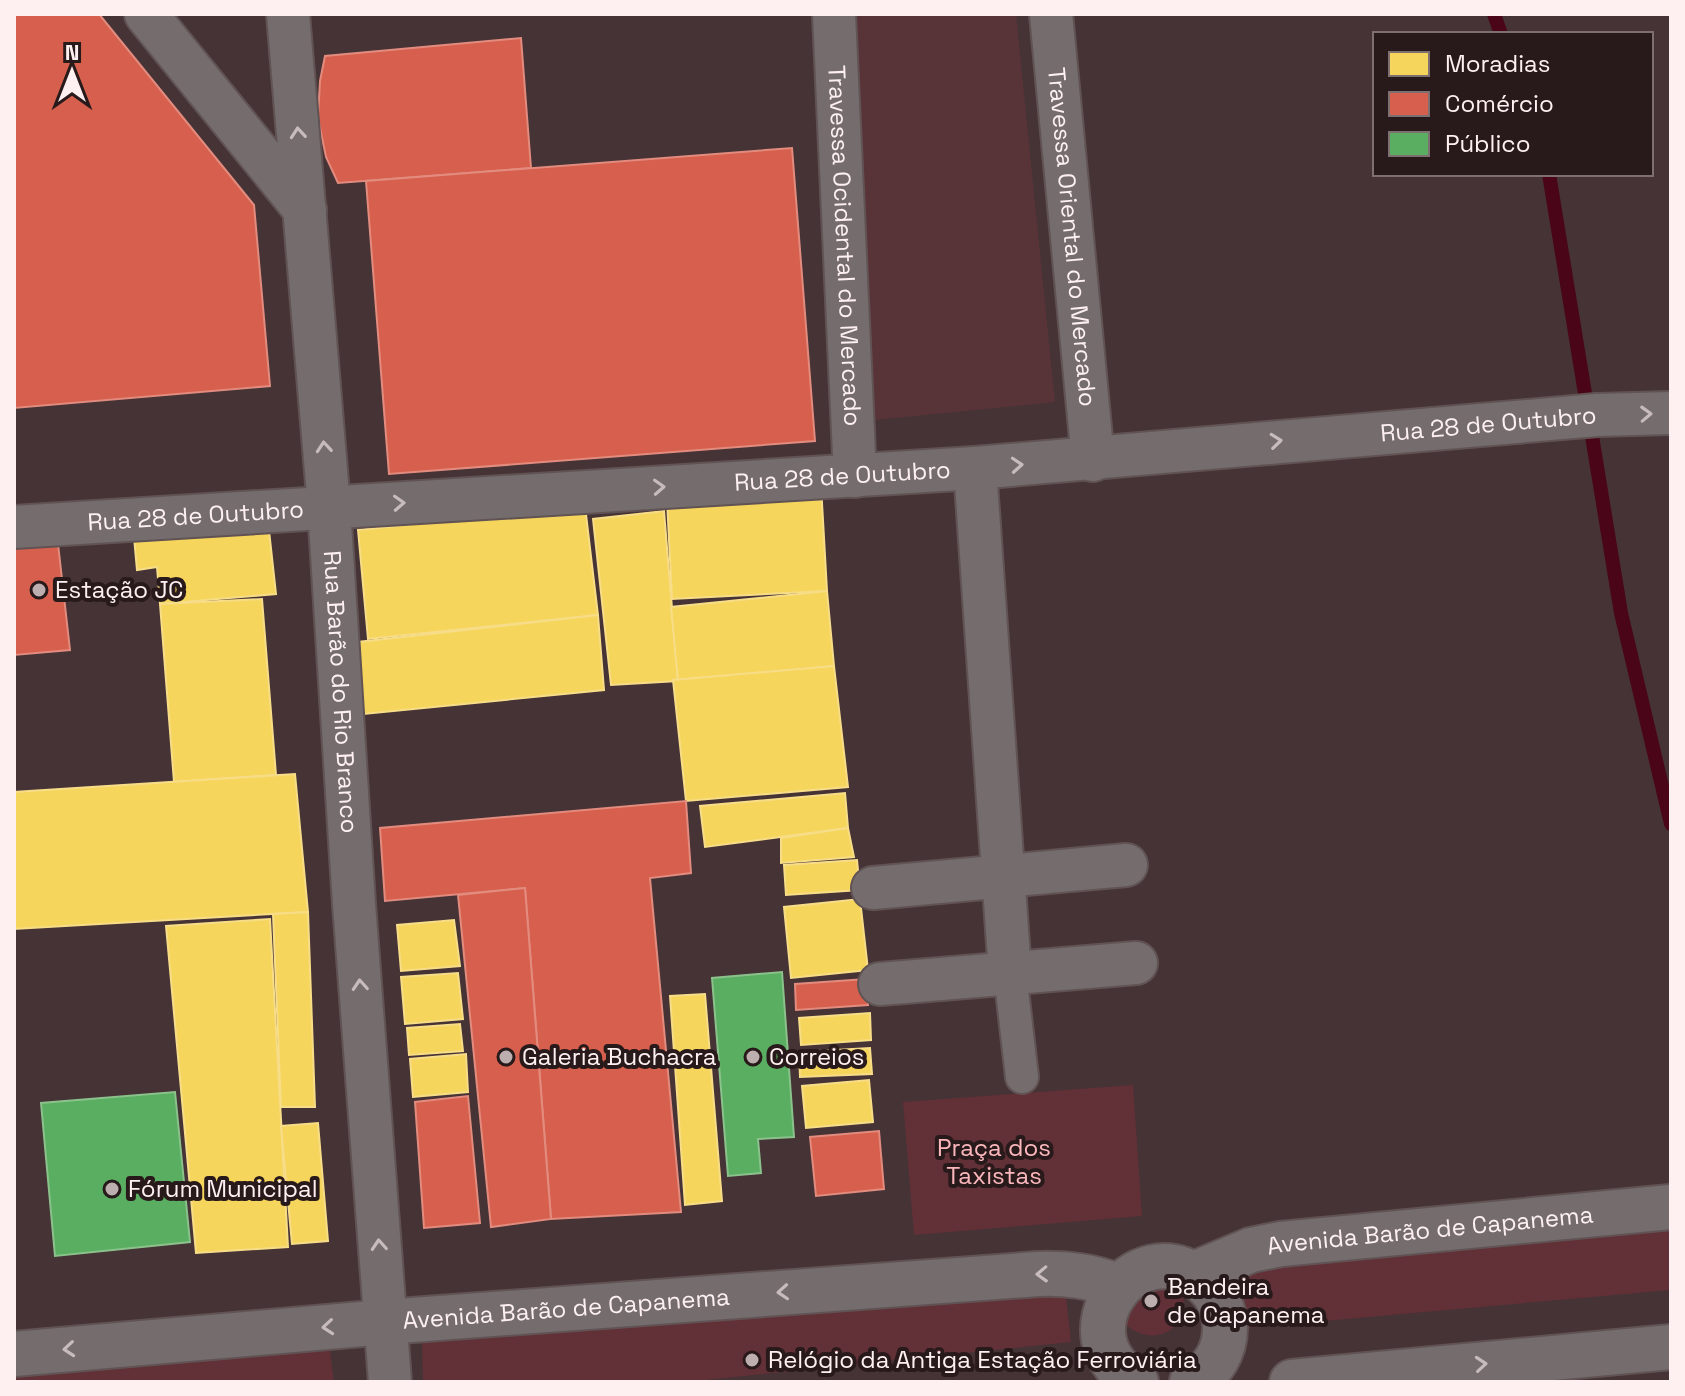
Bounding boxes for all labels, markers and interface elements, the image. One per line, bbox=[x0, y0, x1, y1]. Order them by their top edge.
north arrow bbox=[32, 32, 112, 112]
legend bbox=[1373, 32, 1653, 176]
text: N bbox=[65, 38, 79, 66]
text: Moradias bbox=[1445, 48, 1550, 79]
street label: Travessa Ocidental do Mercado bbox=[821, 64, 869, 427]
street label: Travessa Oriental do Mercado bbox=[1041, 66, 1104, 408]
text: Comércio bbox=[1445, 88, 1554, 119]
one-way arrow bbox=[290, 126, 307, 139]
text: Público bbox=[1445, 128, 1531, 159]
street label: Rua 28 de Outubro bbox=[1379, 399, 1598, 448]
one-way arrow bbox=[1640, 405, 1653, 422]
one-way arrow bbox=[1270, 433, 1283, 450]
one-way arrow bbox=[316, 440, 333, 453]
street label: Rua 28 de Outubro bbox=[733, 454, 952, 498]
one-way arrow bbox=[1011, 457, 1024, 474]
one-way arrow bbox=[653, 479, 666, 496]
street label: Rua 28 de Outubro bbox=[86, 493, 305, 537]
one-way arrow bbox=[393, 495, 406, 512]
street label: Rua Barão do Rio Branco bbox=[317, 549, 366, 834]
place label: Estação JC bbox=[55, 574, 183, 605]
marker: Estação JC bbox=[30, 581, 48, 599]
one-way arrow bbox=[352, 978, 369, 991]
place label: Galeria Buchacra bbox=[522, 1041, 717, 1072]
place label: Correios bbox=[769, 1041, 864, 1072]
marker: Galeria Buchacra bbox=[497, 1048, 515, 1066]
marker: Correios bbox=[744, 1048, 762, 1066]
park label: Praça dos Taxistas bbox=[937, 1132, 1051, 1191]
place label: Fórum Municipal bbox=[128, 1173, 318, 1204]
marker: Fórum Municipal bbox=[103, 1180, 121, 1198]
street label: Avenida Barão de Capanema bbox=[1264, 1198, 1595, 1262]
one-way arrow bbox=[371, 1238, 388, 1251]
one-way arrow bbox=[1035, 1265, 1048, 1282]
place label: Bandeira de Capanema bbox=[1167, 1271, 1325, 1330]
street label: Avenida Barão de Capanema bbox=[401, 1281, 731, 1336]
one-way arrow bbox=[776, 1283, 789, 1300]
marker: Bandeira de Capanema bbox=[1142, 1292, 1160, 1310]
one-way arrow bbox=[321, 1318, 334, 1335]
one-way arrow bbox=[62, 1340, 75, 1357]
place label: Relógio da Antiga Estação Ferroviária bbox=[768, 1344, 1197, 1375]
marker: Relógio da Antiga Estação Ferroviária bbox=[743, 1351, 761, 1369]
one-way arrow bbox=[1475, 1356, 1488, 1373]

